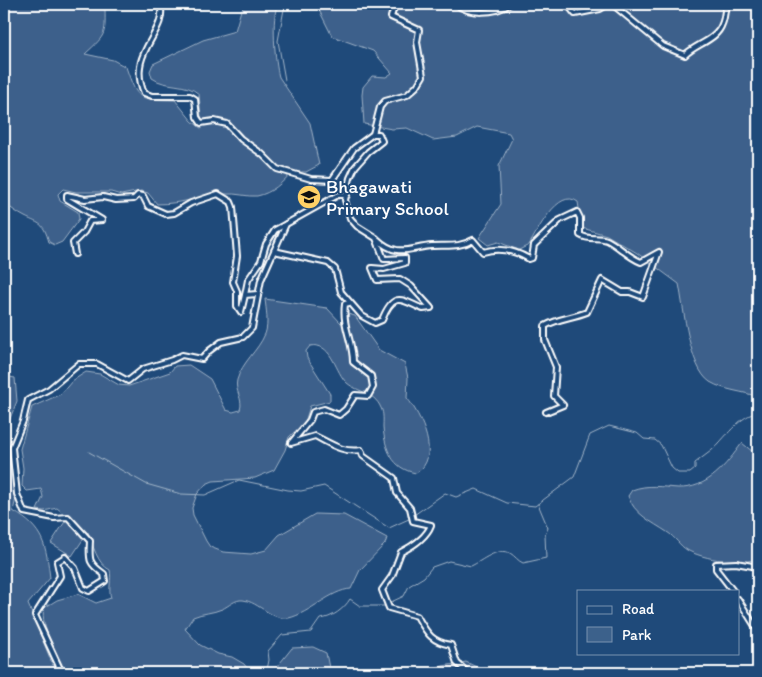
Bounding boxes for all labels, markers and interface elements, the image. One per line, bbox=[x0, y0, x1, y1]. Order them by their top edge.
place label: Bhagawati Primary School bbox=[326, 175, 449, 220]
school or university icon: Bhagawati Primary School bbox=[296, 184, 322, 210]
legend bbox=[577, 590, 740, 654]
text: Road bbox=[622, 600, 655, 618]
text: Park bbox=[622, 626, 652, 644]

